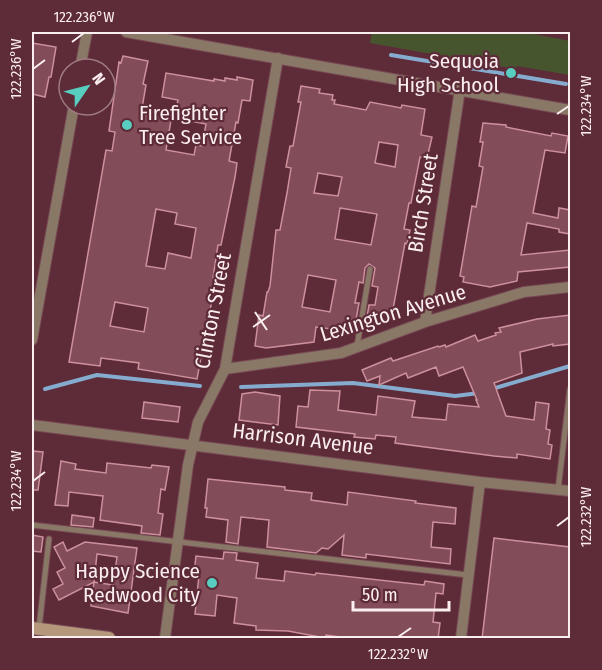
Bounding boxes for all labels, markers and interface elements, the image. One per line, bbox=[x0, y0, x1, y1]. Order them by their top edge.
text: 122.236°W bbox=[53, 8, 115, 26]
text: 122.236°W bbox=[7, 38, 25, 100]
place label: Sequoia High School bbox=[397, 48, 499, 98]
north arrow bbox=[57, 57, 117, 117]
marker: Sequoia High School bbox=[504, 66, 518, 80]
text: N bbox=[88, 69, 109, 88]
text: 122.234°W bbox=[577, 75, 595, 137]
place label: Firefighter Tree Service bbox=[139, 100, 242, 150]
marker: Firefighter Tree Service bbox=[120, 118, 134, 132]
street label: Birch Street bbox=[402, 151, 444, 254]
street label: Clinton Street bbox=[189, 251, 237, 371]
street label: Lexington Avenue bbox=[317, 278, 469, 348]
street label: Harrison Avenue bbox=[231, 417, 375, 461]
text: 122.234°W bbox=[7, 450, 25, 512]
text: 122.232°W bbox=[577, 487, 595, 547]
place label: Happy Science Redwood City bbox=[75, 558, 201, 608]
scale bar bbox=[353, 574, 449, 612]
marker: Happy Science Redwood City bbox=[205, 576, 219, 590]
text: 50 m bbox=[362, 584, 398, 606]
text: 122.232°W bbox=[368, 645, 428, 663]

